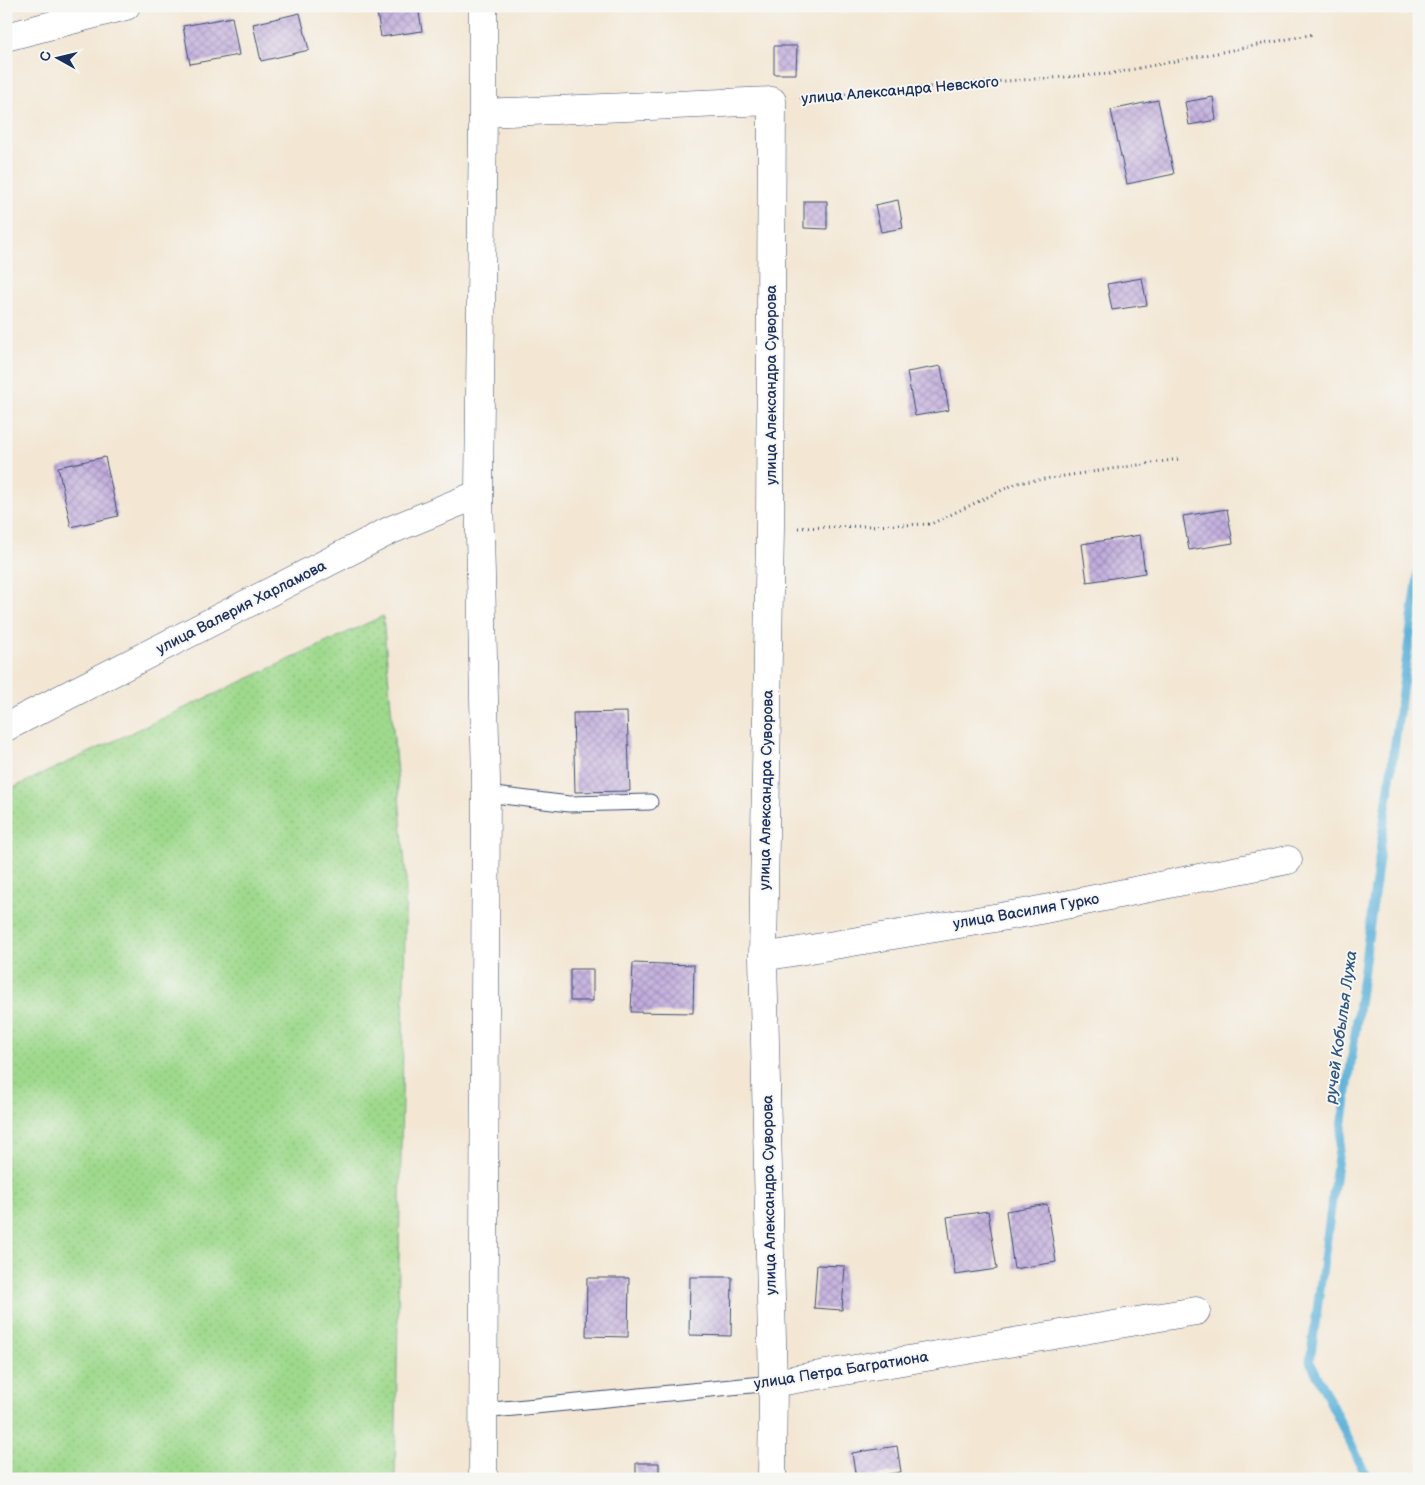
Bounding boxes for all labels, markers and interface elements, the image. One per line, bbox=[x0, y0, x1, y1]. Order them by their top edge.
north arrow bbox=[32, 32, 82, 82]
text: С bbox=[37, 50, 55, 62]
street label: улица Александра Невского bbox=[801, 72, 1000, 109]
street label: улица Александра Суворова bbox=[762, 285, 781, 485]
street label: улица Валерия Харламова bbox=[153, 556, 329, 659]
street label: улица Александра Суворова bbox=[755, 690, 778, 890]
street label: улица Василия Гурко bbox=[951, 889, 1101, 934]
water label: ручей Кобылья Лужа bbox=[1321, 949, 1362, 1106]
street label: улица Александра Суворова bbox=[758, 1095, 781, 1295]
street label: улица Петра Багратиона bbox=[752, 1347, 930, 1394]

